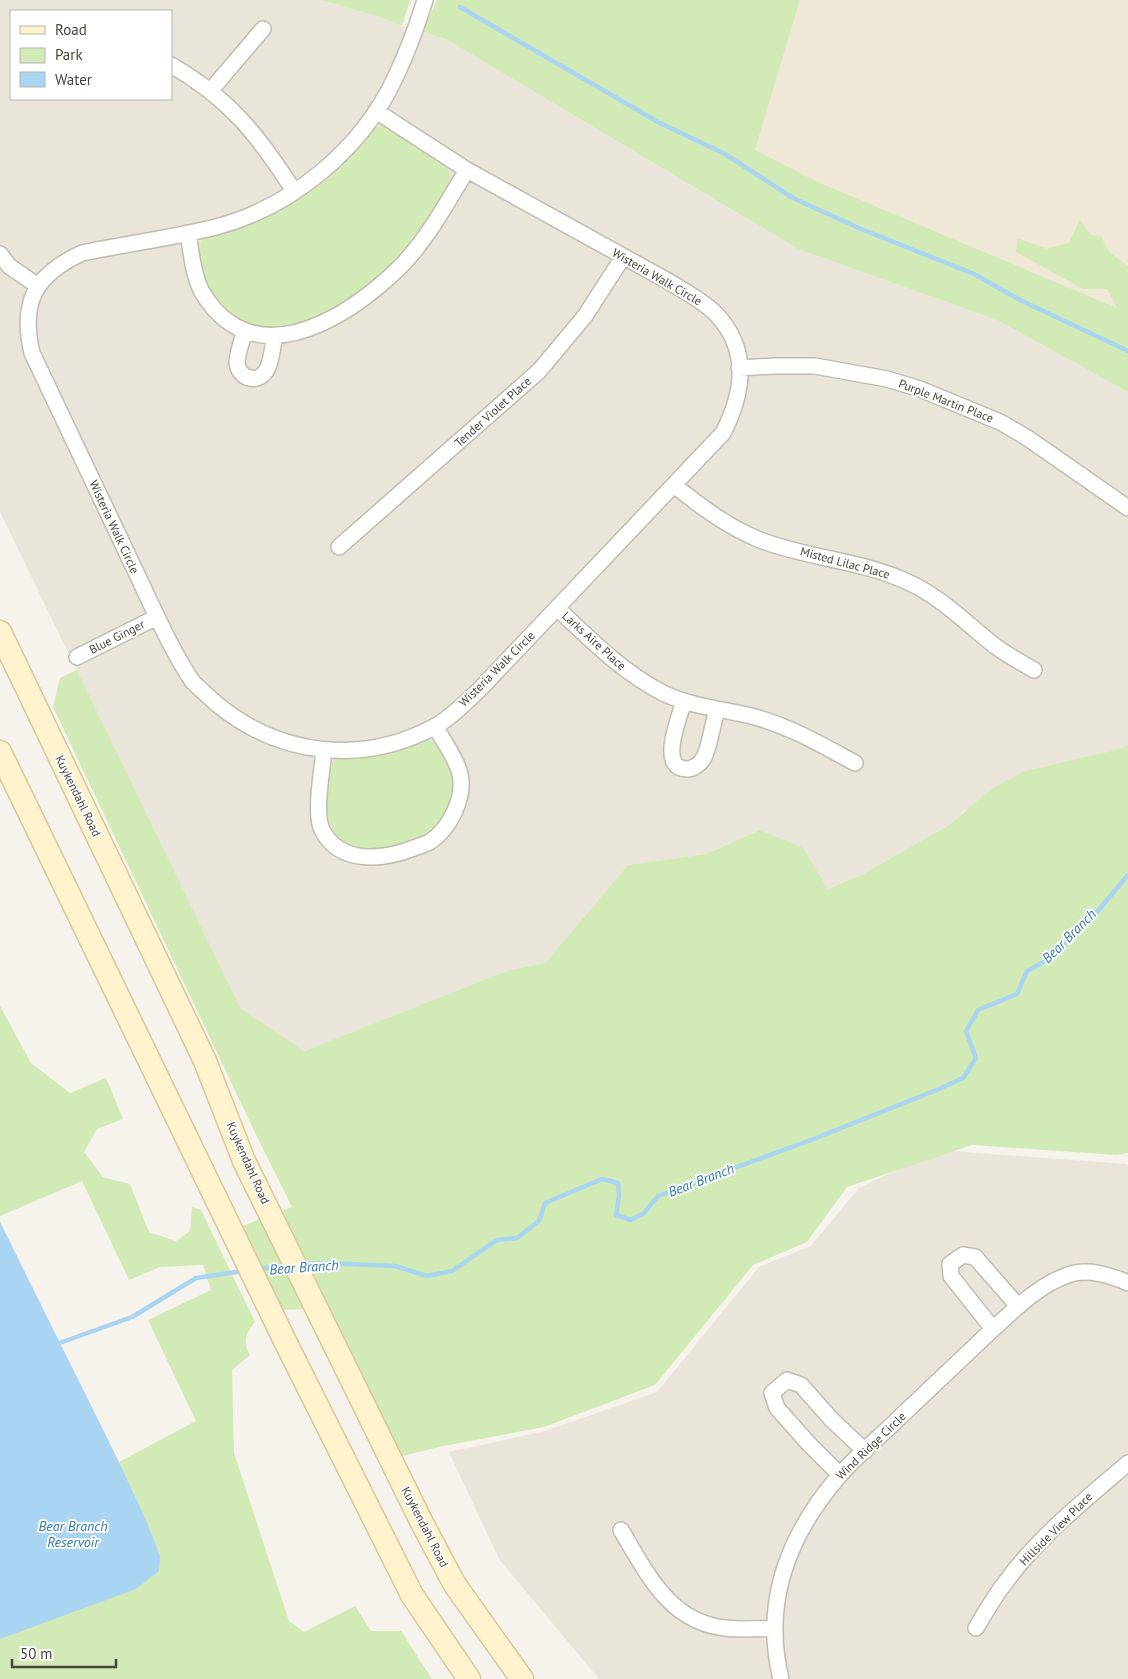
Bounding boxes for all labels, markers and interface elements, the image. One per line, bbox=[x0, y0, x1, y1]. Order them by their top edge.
legend bbox=[10, 10, 172, 100]
text: Road bbox=[55, 20, 87, 39]
text: Park bbox=[55, 45, 83, 64]
text: Water bbox=[55, 70, 92, 89]
street label: Wisteria Walk Circle bbox=[610, 245, 705, 308]
street label: Tender Violet Place bbox=[451, 373, 534, 450]
street label: Purple Martin Place bbox=[897, 376, 996, 426]
street label: Wisteria Walk Circle bbox=[86, 478, 143, 576]
street label: Misted Lilac Place bbox=[799, 543, 892, 582]
street label: Larks Aire Place bbox=[559, 608, 629, 673]
street label: Blue Ginger bbox=[87, 616, 147, 657]
street label: Wisteria Walk Circle bbox=[456, 628, 538, 710]
street label: Kuykendahl Road bbox=[52, 753, 105, 839]
water label: Bear Branch bbox=[1038, 905, 1100, 967]
street label: Kuykendahl Road bbox=[224, 1119, 273, 1206]
water label: Bear Branch bbox=[665, 1159, 737, 1201]
water label: Bear Branch bbox=[269, 1256, 339, 1278]
street label: Wind Ridge Circle bbox=[833, 1409, 909, 1483]
street label: Kuykendahl Road bbox=[399, 1484, 452, 1570]
street label: Hillside View Place bbox=[1016, 1489, 1095, 1568]
water label: Bear Branch Reservoir bbox=[38, 1517, 108, 1551]
scale bar bbox=[12, 1636, 116, 1668]
text: 50 m bbox=[20, 1644, 53, 1663]

